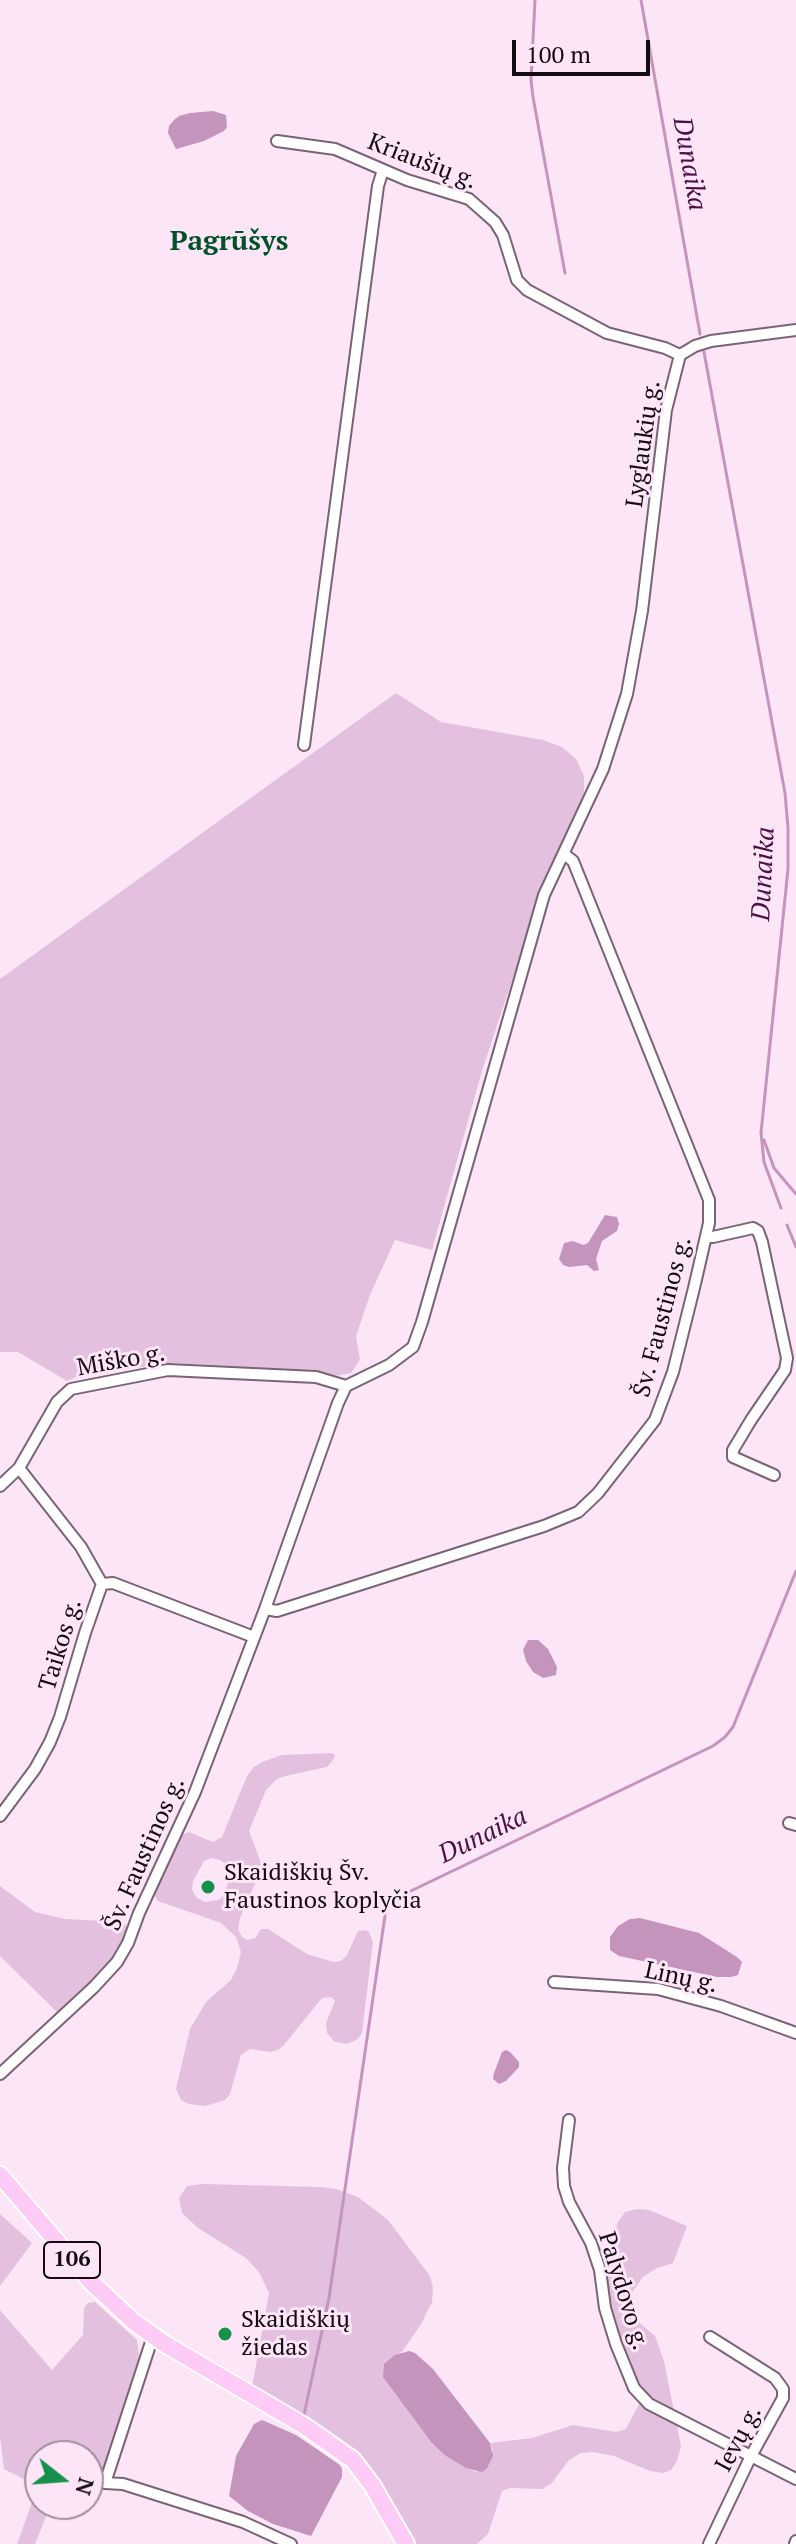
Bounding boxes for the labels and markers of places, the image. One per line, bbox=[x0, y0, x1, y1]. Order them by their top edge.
place label: Skaidiškių Šv. Faustinos koplyčia bbox=[224, 1859, 422, 1915]
marker: Skaidiškių Šv. Faustinos koplyčia bbox=[199, 1878, 217, 1896]
place label: Skaidiškių žiedas bbox=[241, 2306, 350, 2362]
marker: Skaidiškių žiedas bbox=[216, 2325, 234, 2343]

